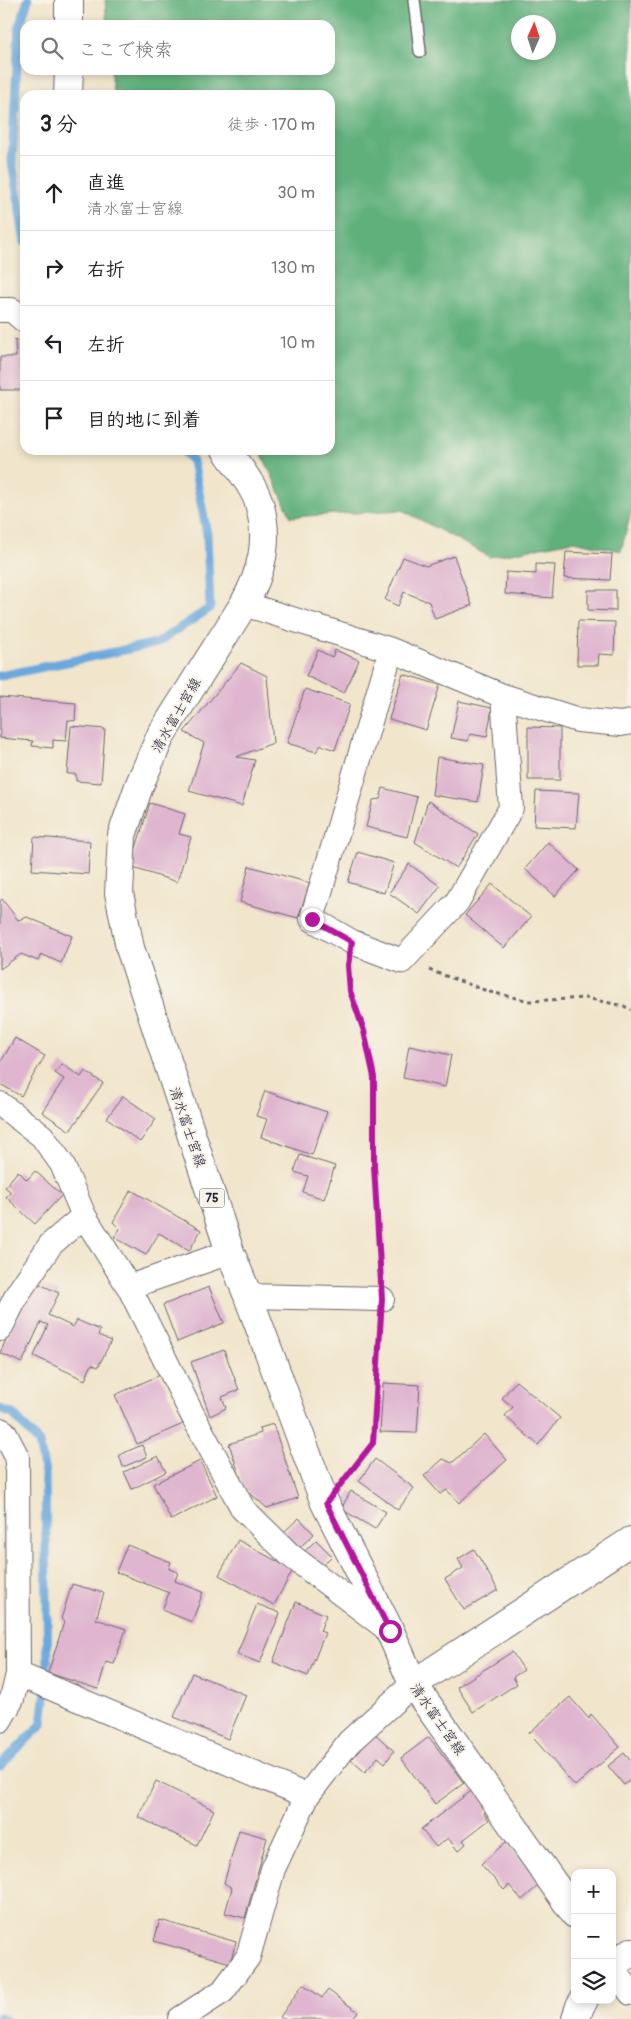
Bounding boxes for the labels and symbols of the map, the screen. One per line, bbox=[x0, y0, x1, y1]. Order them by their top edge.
north arrow bbox=[511, 15, 556, 60]
street label: 清水富士宮線 bbox=[148, 675, 205, 756]
route end bbox=[301, 908, 324, 931]
street label: 清水富士宮線 bbox=[166, 1085, 209, 1170]
road number: 75 bbox=[200, 1188, 224, 1208]
route start bbox=[379, 1620, 402, 1643]
street label: 清水富士宮線 bbox=[407, 1680, 469, 1759]

